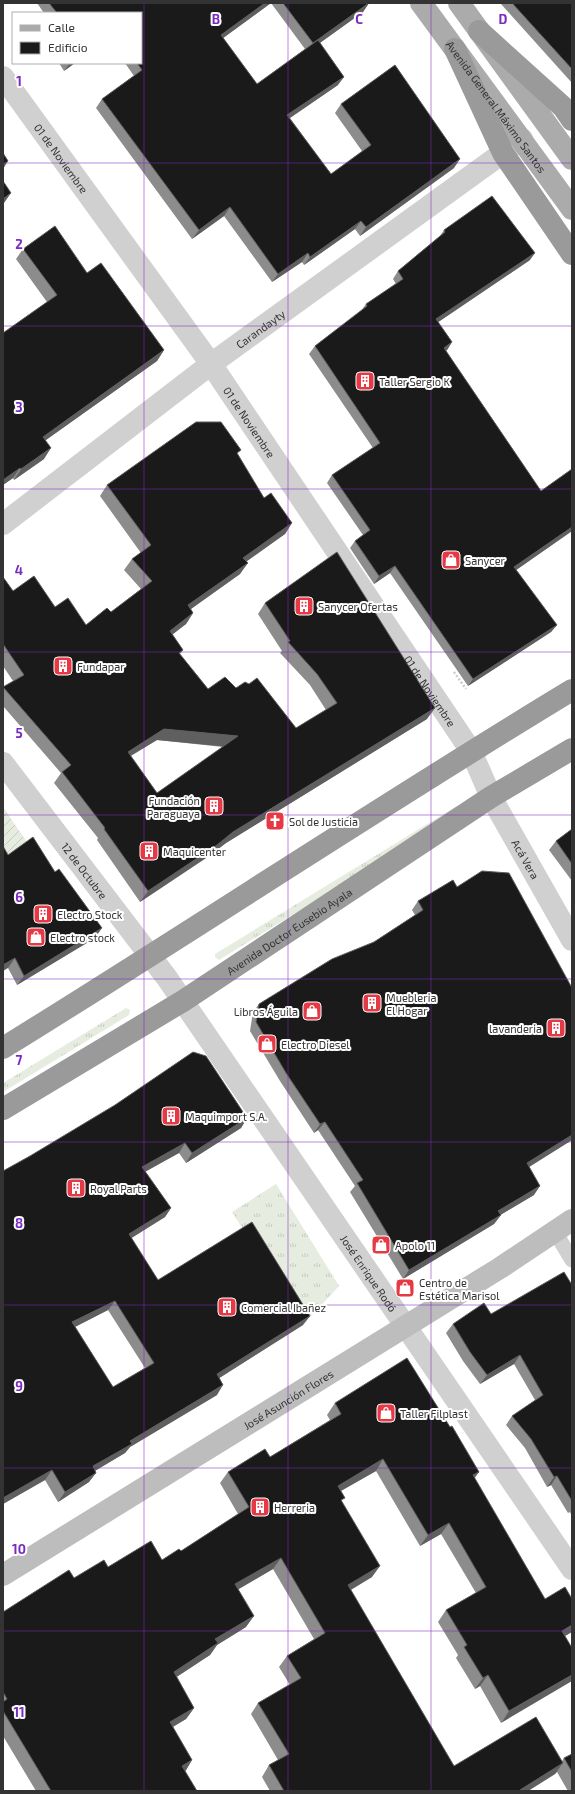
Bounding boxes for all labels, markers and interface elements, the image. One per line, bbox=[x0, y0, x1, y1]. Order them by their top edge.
text: B bbox=[212, 11, 220, 27]
text: C bbox=[355, 11, 363, 27]
text: D bbox=[499, 11, 508, 27]
legend bbox=[12, 12, 142, 64]
text: Calle bbox=[48, 20, 75, 34]
street label: Avenida General Máximo Santos bbox=[444, 38, 550, 175]
text: Edificio bbox=[48, 40, 88, 54]
text: 1 bbox=[16, 73, 22, 89]
street label: 01 de Noviembre bbox=[32, 121, 91, 195]
text: 2 bbox=[15, 236, 23, 252]
street label: Carandayty bbox=[233, 306, 287, 351]
building icon: Taller Sergio K bbox=[354, 370, 376, 392]
place label: Taller Sergio K bbox=[379, 375, 450, 388]
street label: 01 de Noviembre bbox=[221, 384, 278, 460]
text: 3 bbox=[15, 399, 23, 415]
shop icon: Sanycer bbox=[440, 549, 462, 571]
place label: Sanycer bbox=[465, 554, 506, 567]
text: 4 bbox=[15, 562, 23, 578]
building icon: Sanycer Ofertas bbox=[293, 595, 315, 617]
place label: Sanycer Ofertas bbox=[318, 600, 398, 613]
street label: 01 de Noviembre bbox=[402, 653, 459, 729]
building icon: Fundapar bbox=[52, 655, 74, 677]
place label: Fundapar bbox=[77, 660, 125, 673]
text: 5 bbox=[15, 725, 23, 741]
place label: Fundación Paraguaya bbox=[147, 794, 200, 820]
building icon: Fundación Paraguaya bbox=[203, 795, 225, 817]
church icon: Sol de Justicia bbox=[264, 810, 286, 832]
place label: Sol de Justicia bbox=[289, 815, 358, 828]
street label: Acá Vera bbox=[510, 837, 542, 881]
street label: 12 de Octubre bbox=[59, 840, 111, 901]
building icon: Maquicenter bbox=[138, 840, 160, 862]
place label: Maquicenter bbox=[163, 845, 227, 858]
street label: Avenida Doctor Eusebio Ayala bbox=[224, 885, 354, 977]
text: 6 bbox=[15, 889, 23, 905]
building icon: Electro Stock bbox=[32, 903, 54, 925]
place label: Electro Stock bbox=[57, 908, 123, 921]
shop icon: Electro stock bbox=[25, 926, 47, 948]
place label: Electro stock bbox=[50, 931, 115, 944]
place label: Muebleria El Hogar bbox=[386, 991, 436, 1017]
building icon: Muebleria El Hogar bbox=[361, 992, 383, 1014]
shop icon: Libros Águila bbox=[301, 1000, 323, 1022]
place label: Libros Águila bbox=[234, 1005, 298, 1018]
building icon: lavanderia bbox=[545, 1017, 567, 1039]
place label: lavanderia bbox=[489, 1022, 542, 1035]
shop icon: Electro Diesel bbox=[256, 1033, 278, 1055]
place label: Electro Diesel bbox=[281, 1038, 350, 1051]
text: 7 bbox=[16, 1052, 23, 1068]
building icon: Maquimport S.A. bbox=[160, 1105, 182, 1127]
place label: Maquimport S.A. bbox=[185, 1110, 267, 1123]
building icon: Royal Parts bbox=[65, 1177, 87, 1199]
place label: Royal Parts bbox=[90, 1182, 147, 1195]
text: 8 bbox=[15, 1215, 23, 1231]
street label: José Enrique Rodó bbox=[338, 1232, 400, 1314]
shop icon: Apolo 11 bbox=[370, 1234, 392, 1256]
place label: Apolo 11 bbox=[395, 1239, 435, 1252]
place label: Centro de Estética Marisol bbox=[419, 1276, 500, 1302]
shop icon: Centro de Estética Marisol bbox=[394, 1277, 416, 1299]
building icon: Comercial Ibañez bbox=[216, 1296, 238, 1318]
place label: Comercial Ibañez bbox=[241, 1301, 326, 1314]
street label: José Asunción Flores bbox=[241, 1366, 336, 1432]
text: 9 bbox=[15, 1378, 23, 1394]
shop icon: Taller Filplast bbox=[375, 1402, 397, 1424]
place label: Taller Filplast bbox=[400, 1407, 468, 1420]
building icon: Herreria bbox=[249, 1496, 271, 1518]
place label: Herreria bbox=[274, 1501, 315, 1514]
text: 10 bbox=[12, 1541, 26, 1557]
text: 11 bbox=[13, 1704, 25, 1720]

